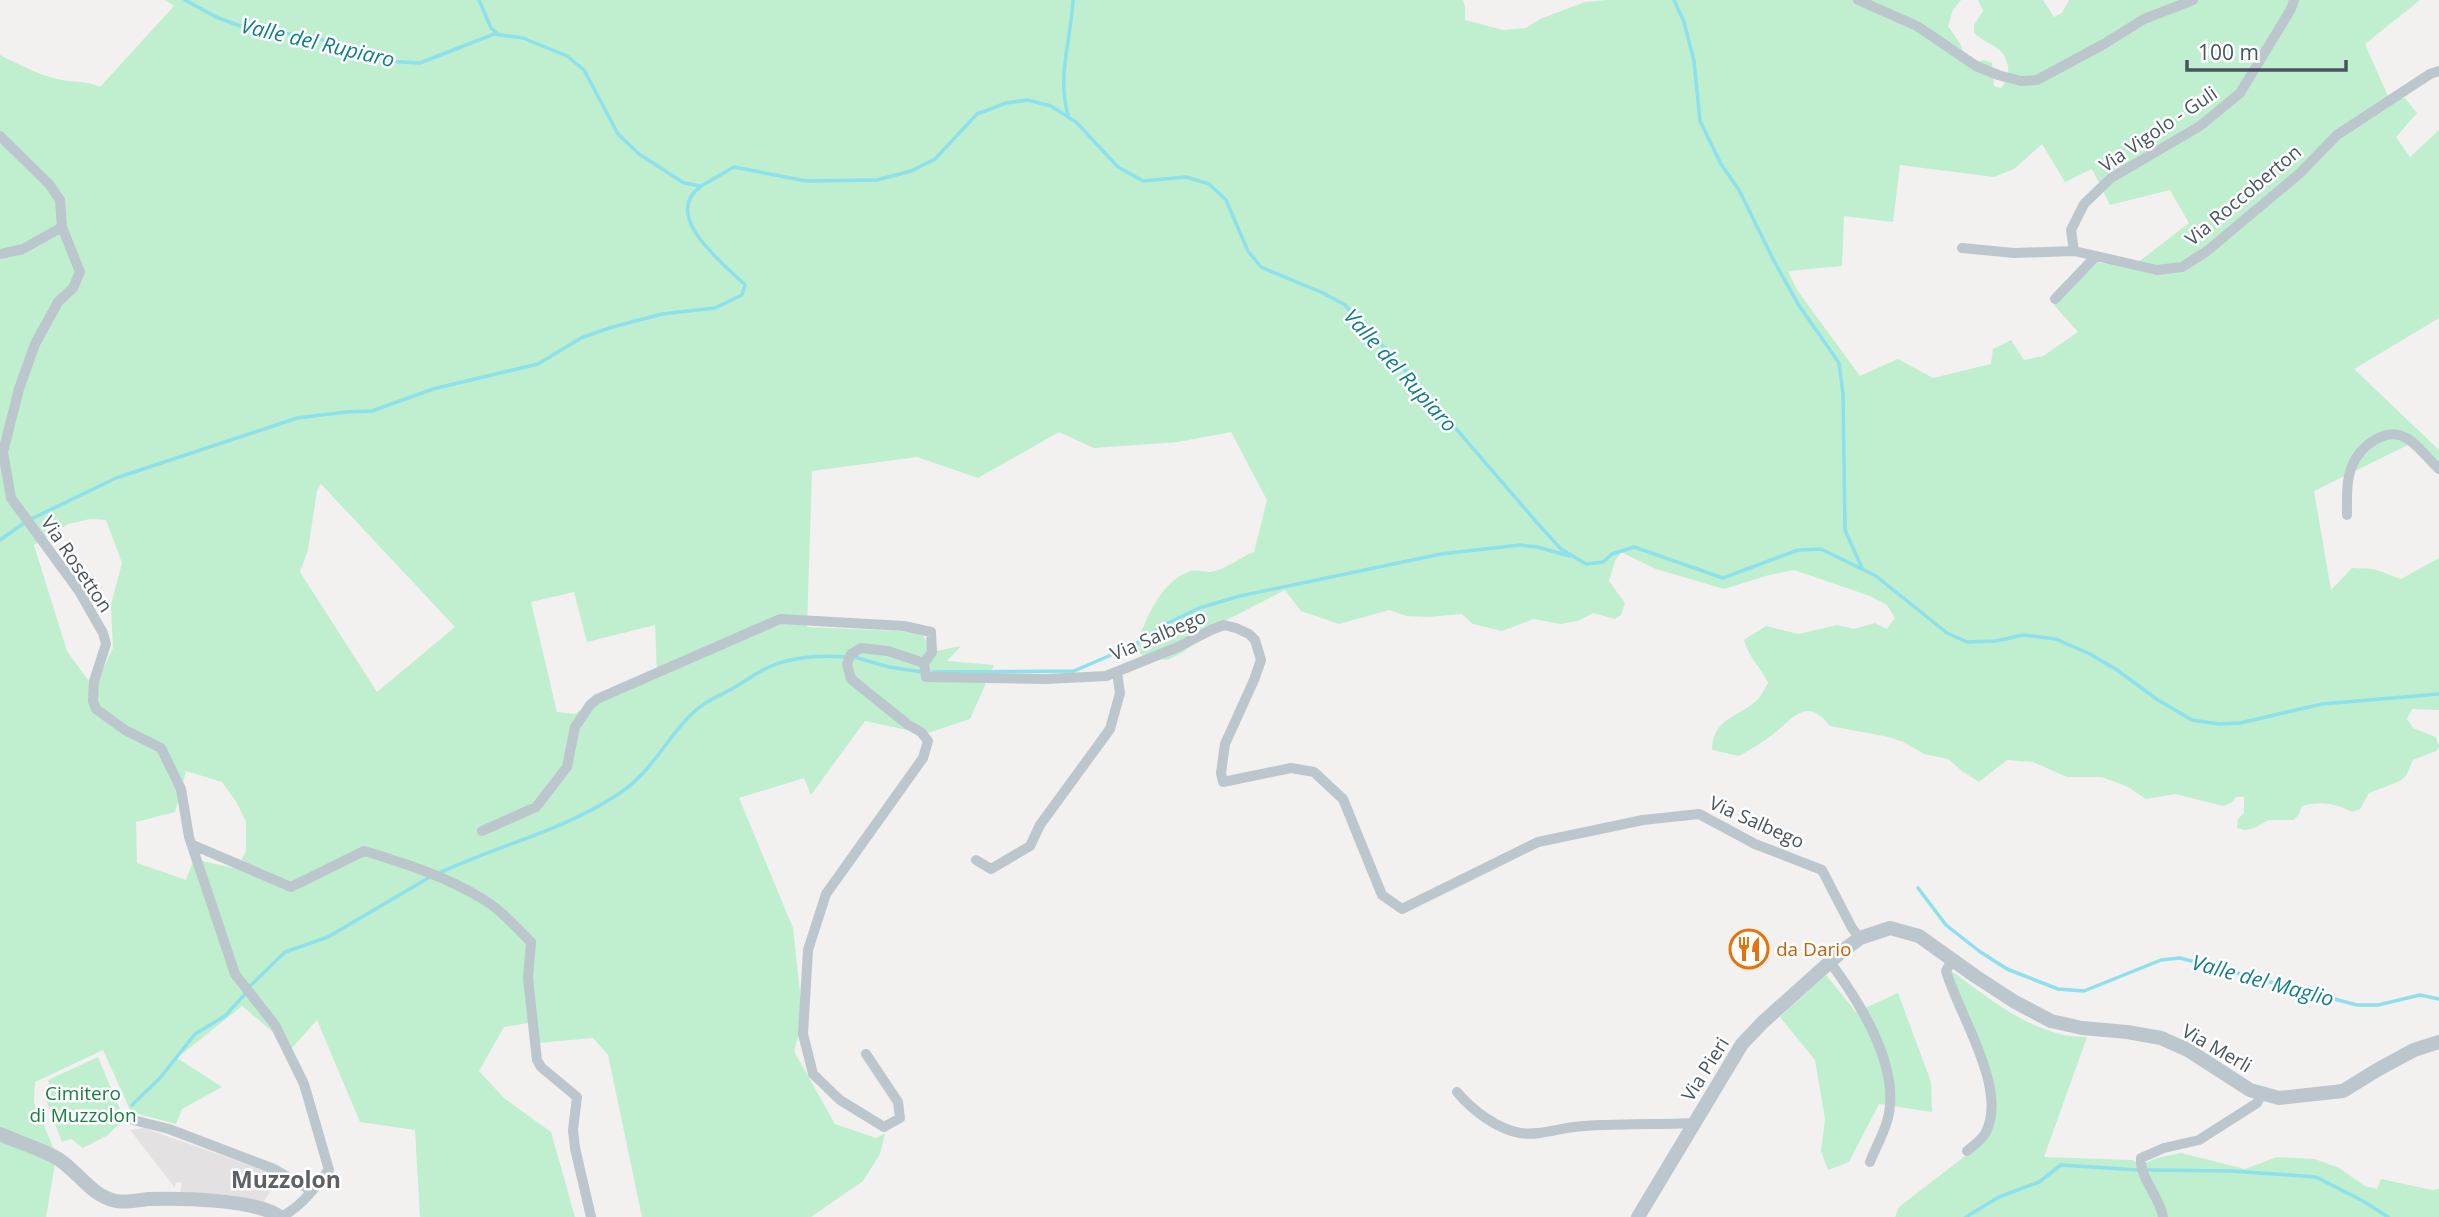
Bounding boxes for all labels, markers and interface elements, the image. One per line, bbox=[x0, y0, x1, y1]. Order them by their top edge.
water label: Valle del Rupiaro bbox=[238, 11, 398, 73]
scale bar bbox=[2187, 28, 2346, 72]
text: 100 m bbox=[2198, 38, 2259, 66]
street label: Via Vigolo - Guli bbox=[2094, 80, 2222, 178]
street label: Via Roccoberton bbox=[2179, 139, 2307, 251]
water label: Valle del Rupiaro bbox=[1338, 302, 1464, 438]
street label: Via Rosetton bbox=[35, 511, 119, 617]
street label: Via Salbego bbox=[1106, 603, 1210, 667]
street label: Via Salbego bbox=[1705, 789, 1809, 855]
restaurant icon: da Dario bbox=[1728, 928, 1770, 970]
place label: da Dario bbox=[1776, 936, 1851, 962]
water label: Valle del Maglio bbox=[2189, 948, 2337, 1012]
street label: Via Merli bbox=[2177, 1018, 2257, 1078]
street label: Via Pieri bbox=[1675, 1032, 1735, 1106]
park label: Cimitero di Muzzolon bbox=[29, 1080, 137, 1128]
district label: Muzzolon bbox=[231, 1163, 341, 1195]

